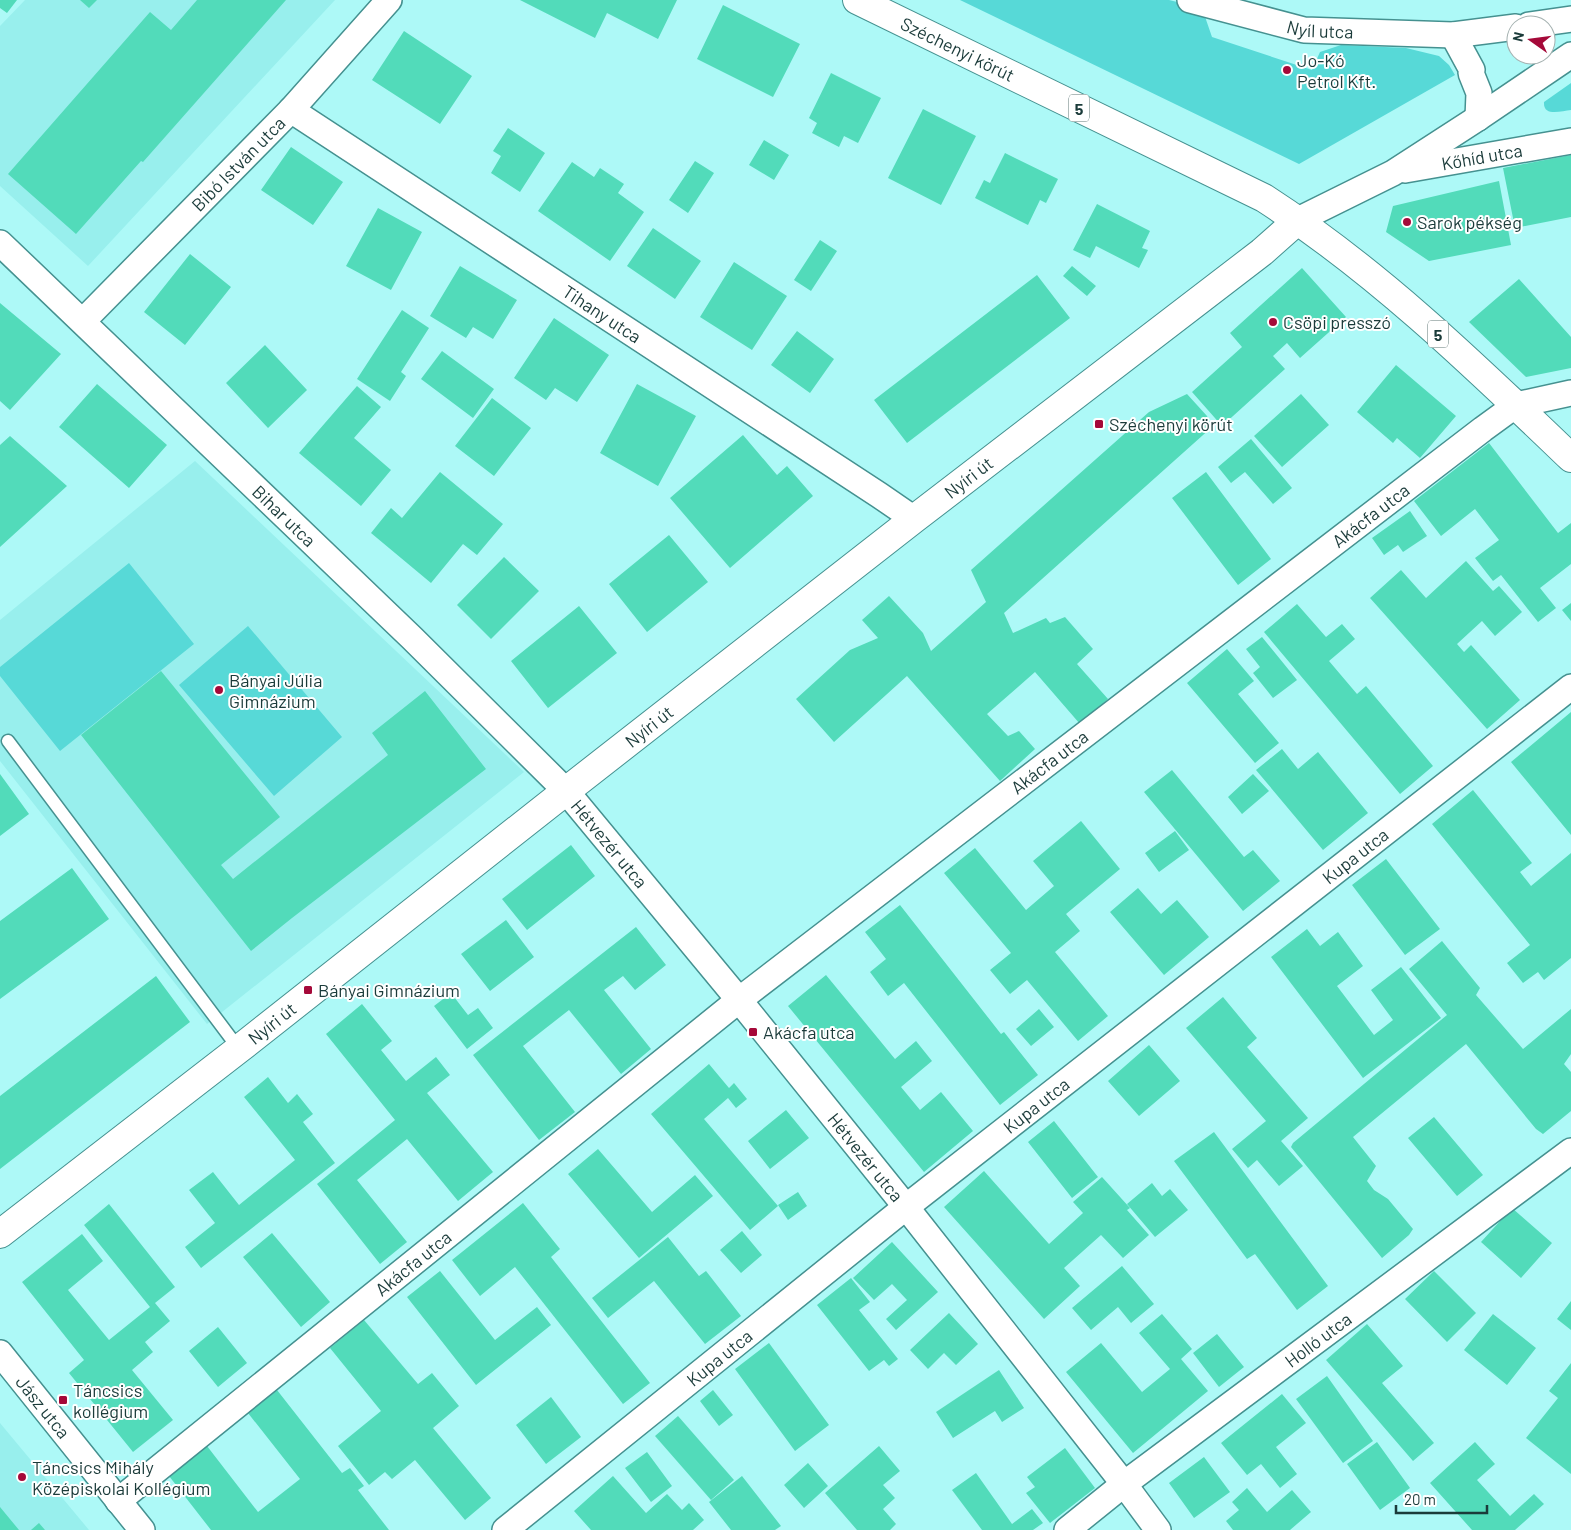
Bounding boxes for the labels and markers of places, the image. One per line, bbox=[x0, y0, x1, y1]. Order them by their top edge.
place label: Jo-Kó Petrol Kft. bbox=[1297, 49, 1376, 92]
marker: Jo-Kó Petrol Kft. bbox=[1281, 64, 1293, 76]
place label: Sarok pékség bbox=[1417, 211, 1522, 233]
marker: Sarok pékség bbox=[1401, 216, 1413, 228]
place label: Csöpi presszó bbox=[1283, 311, 1391, 333]
marker: Csöpi presszó bbox=[1267, 316, 1279, 328]
place label: Széchenyi körút bbox=[1109, 413, 1233, 435]
marker: Széchenyi körút bbox=[1093, 418, 1105, 430]
place label: Bányai Júlia Gimnázium bbox=[229, 669, 322, 712]
marker: Bányai Júlia Gimnázium bbox=[213, 684, 225, 696]
place label: Bányai Gimnázium bbox=[318, 979, 460, 1001]
marker: Bányai Gimnázium bbox=[302, 984, 314, 996]
place label: Akácfa utca bbox=[763, 1021, 855, 1043]
marker: Akácfa utca bbox=[747, 1026, 759, 1038]
place label: Táncsics kollégium bbox=[73, 1379, 148, 1422]
marker: Táncsics kollégium bbox=[57, 1394, 69, 1406]
place label: Táncsics Mihály Középiskolai Kollégium bbox=[32, 1456, 210, 1499]
marker: Táncsics Mihály Középiskolai Kollégium bbox=[16, 1471, 28, 1483]

